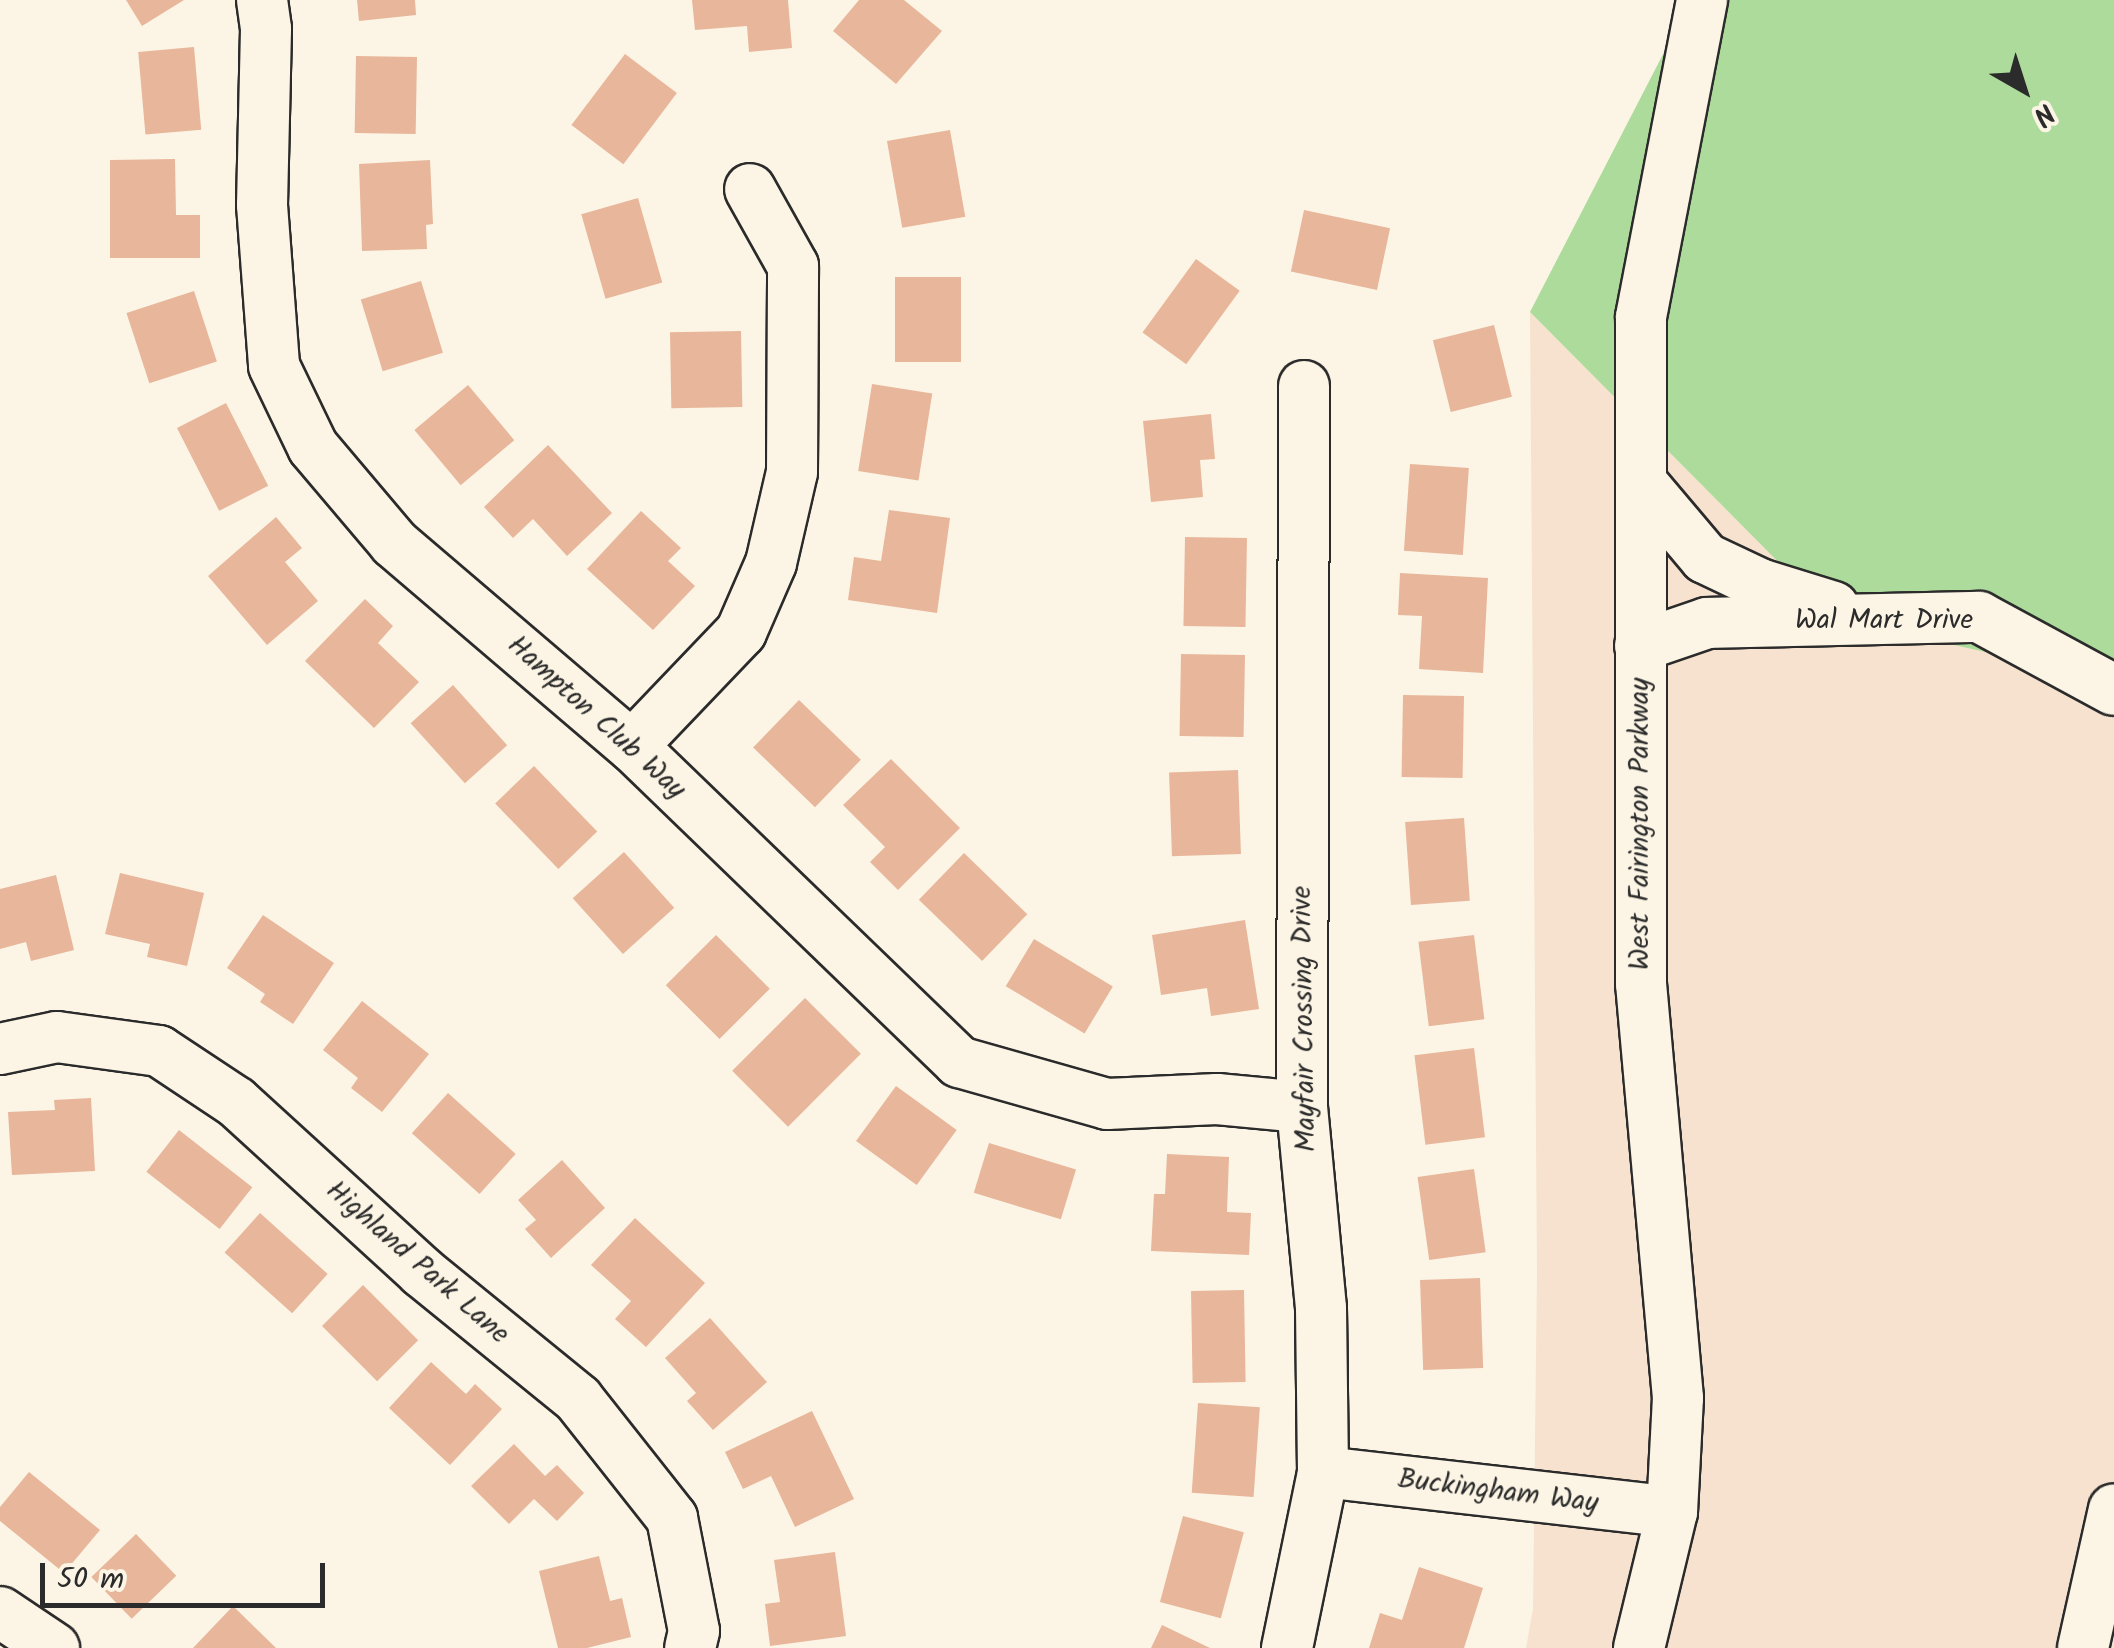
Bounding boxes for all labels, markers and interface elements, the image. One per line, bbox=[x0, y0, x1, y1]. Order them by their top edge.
north arrow bbox=[1974, 40, 2074, 140]
text: N bbox=[2022, 91, 2064, 137]
street label: Wal Mart Drive bbox=[1795, 604, 1973, 638]
street label: Hampton Club Way bbox=[500, 629, 692, 807]
street label: West Fairington Parkway bbox=[1624, 678, 1658, 970]
street label: Mayfair Crossing Drive bbox=[1286, 886, 1324, 1152]
street label: Highland Park Lane bbox=[319, 1174, 515, 1352]
street label: Buckingham Way bbox=[1396, 1463, 1600, 1521]
scale bar bbox=[45, 1543, 330, 1605]
text: 50 m bbox=[57, 1556, 124, 1604]

